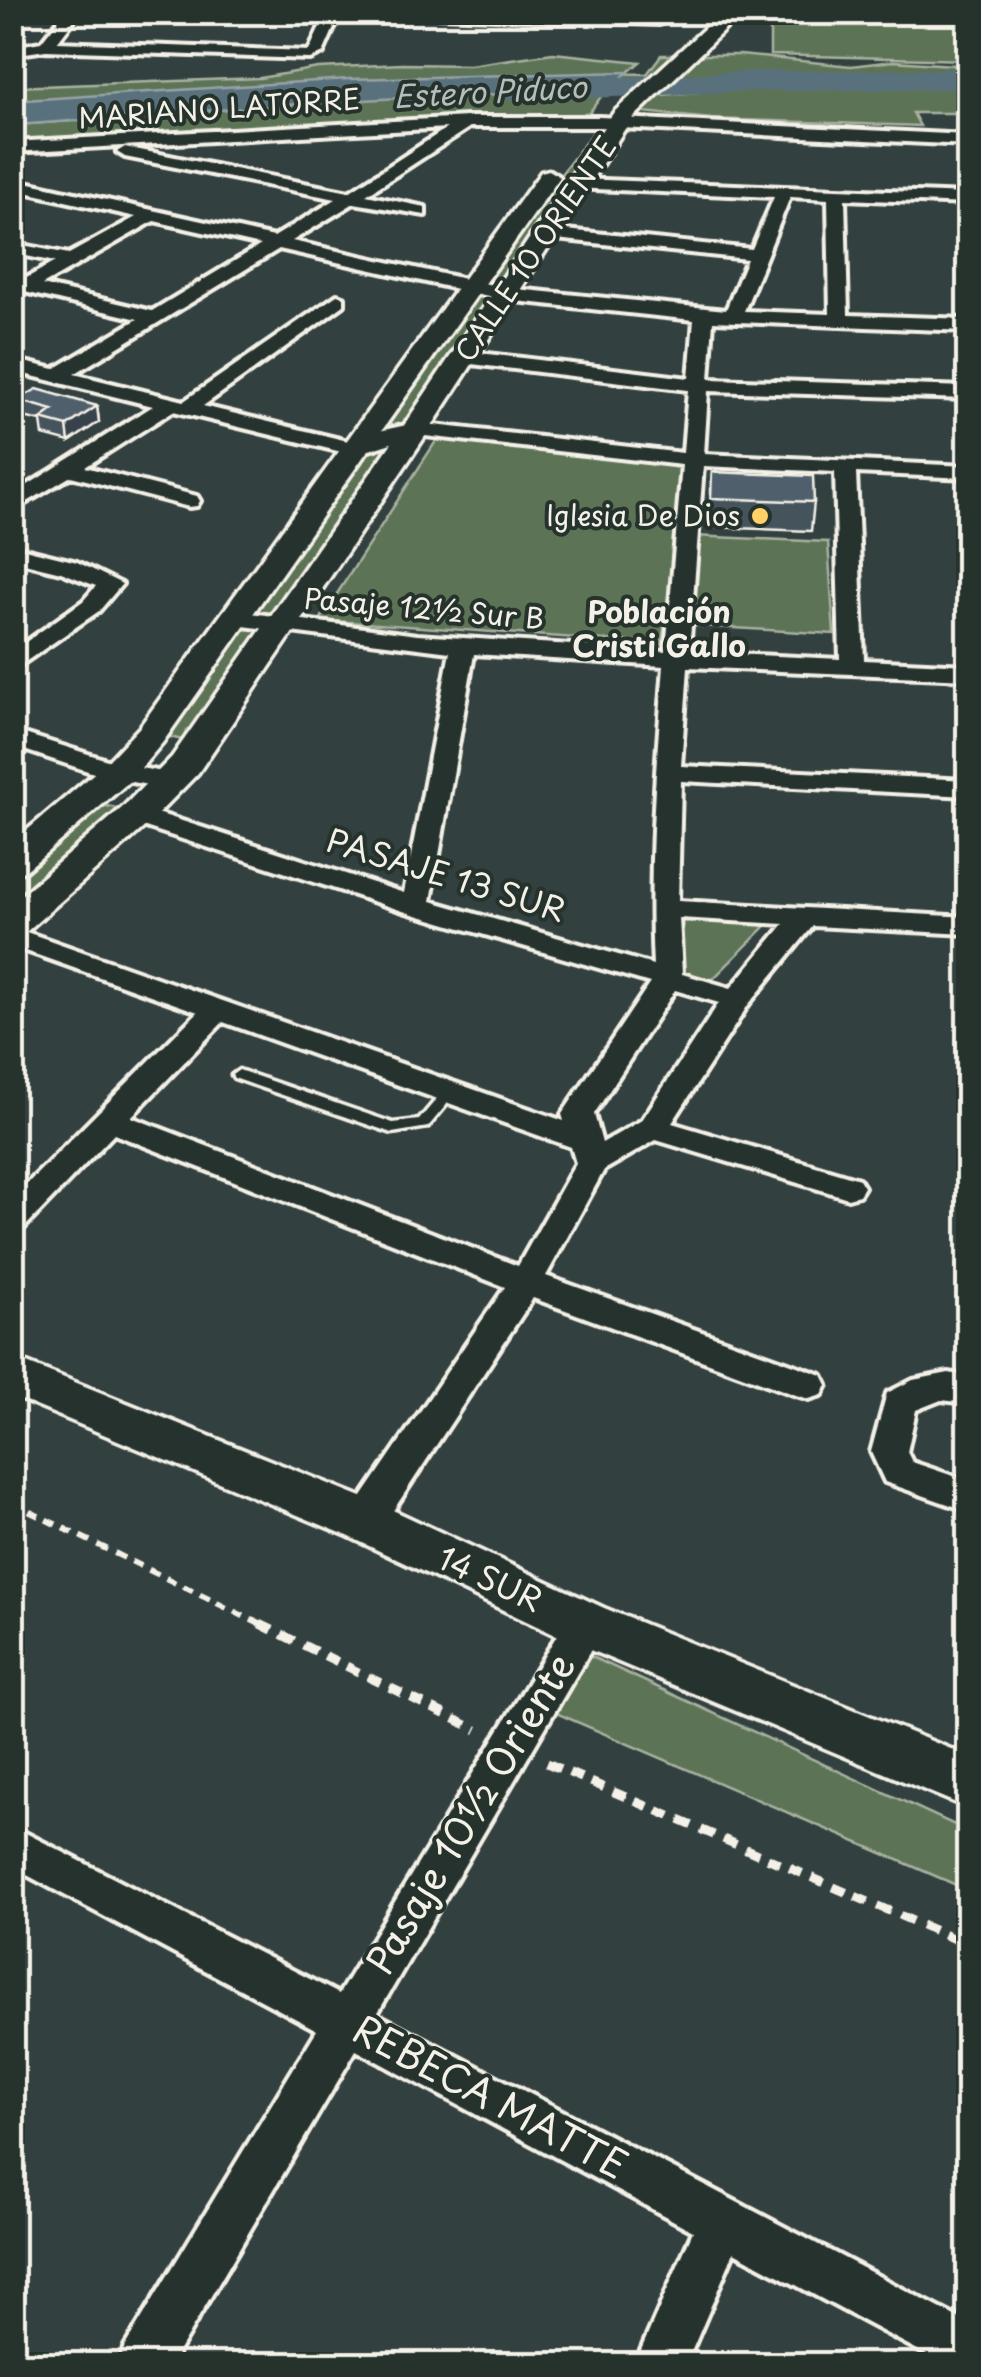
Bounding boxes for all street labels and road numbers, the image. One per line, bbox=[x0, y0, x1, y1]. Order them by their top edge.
street label: MARIANO LATORRE bbox=[77, 76, 361, 139]
street label: CALLE 10 ORIENTE bbox=[443, 127, 626, 370]
street label: Pasaje 12½ Sur B bbox=[302, 576, 546, 639]
street label: PASAJE 13 SUR bbox=[321, 815, 572, 933]
street label: 14 SUR bbox=[430, 1533, 551, 1623]
street label: Pasaje 10½ Oriente bbox=[350, 1641, 588, 1984]
street label: REBECA MATTE bbox=[344, 1999, 639, 2192]

